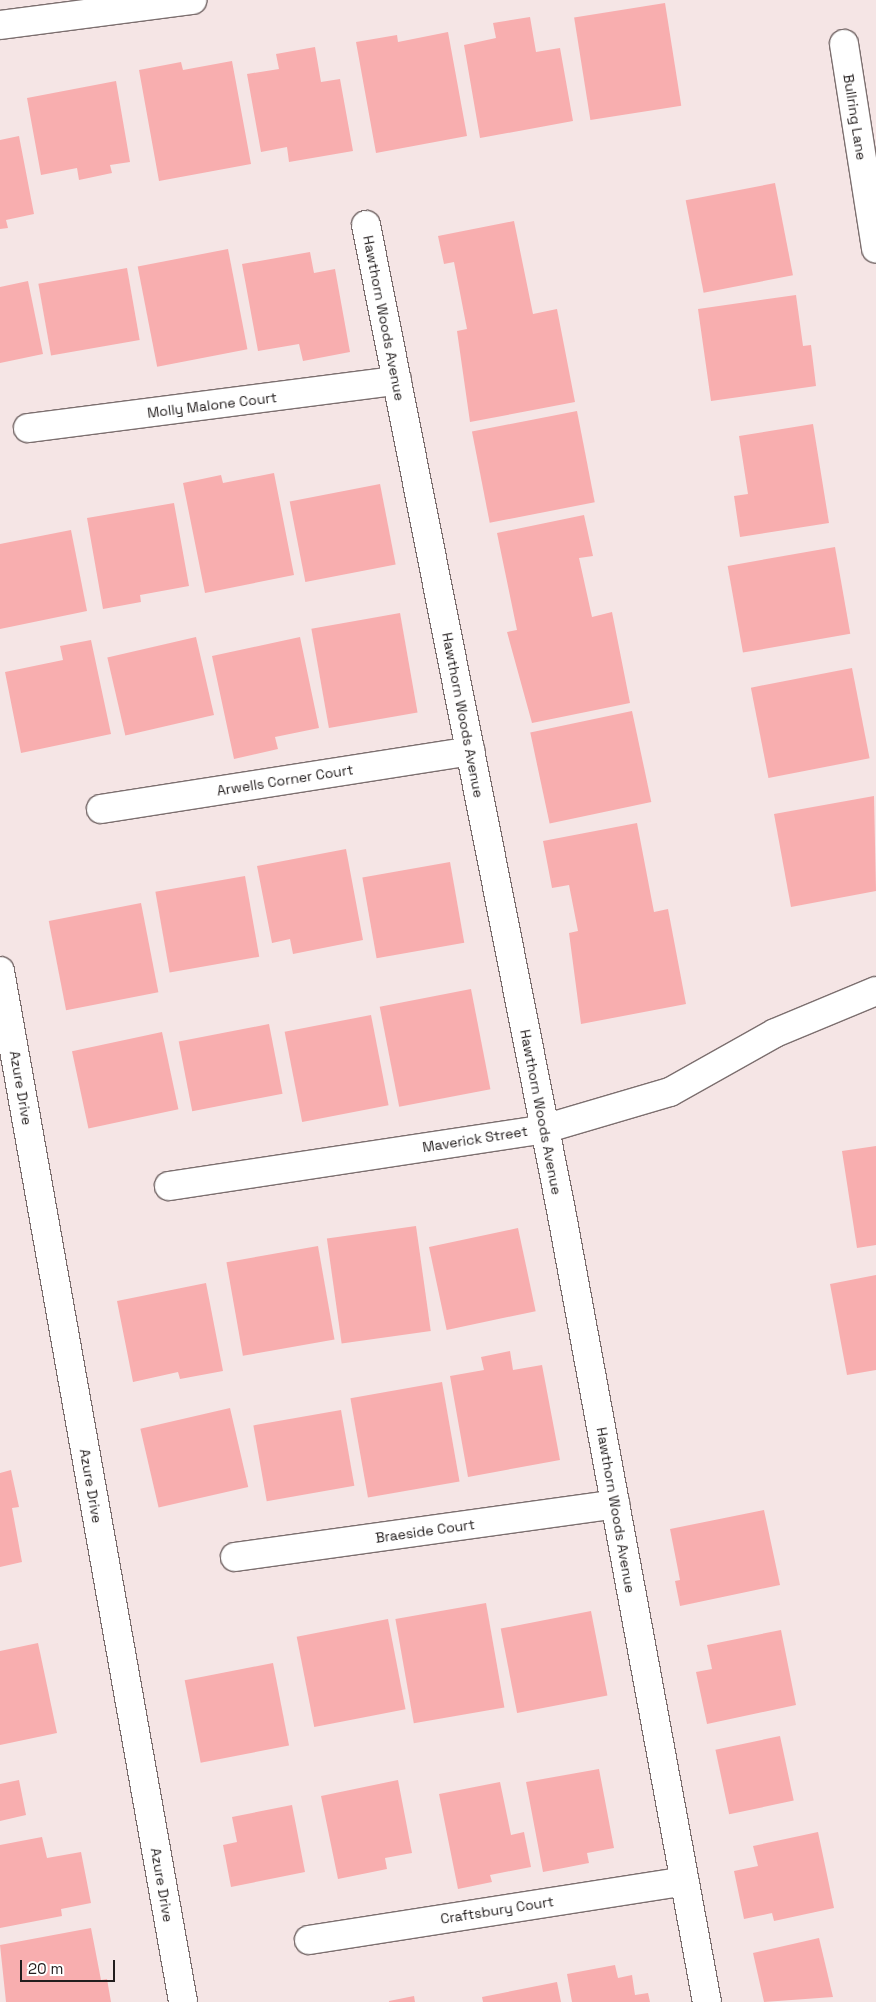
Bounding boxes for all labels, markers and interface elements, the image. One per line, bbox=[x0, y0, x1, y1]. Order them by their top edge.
street label: Bullring Lane bbox=[840, 73, 870, 161]
street label: Hawthorn Woods Avenue bbox=[360, 234, 408, 402]
street label: Molly Malone Court bbox=[146, 389, 278, 421]
street label: Hawthorn Woods Avenue bbox=[439, 631, 487, 799]
street label: Arwells Corner Court bbox=[216, 761, 354, 799]
street label: Hawthorn Woods Avenue bbox=[517, 1028, 565, 1196]
street label: Azure Drive bbox=[6, 1050, 36, 1126]
street label: Maverick Street bbox=[421, 1122, 529, 1156]
street label: Hawthorn Woods Avenue bbox=[593, 1426, 639, 1594]
street label: Azure Drive bbox=[76, 1448, 106, 1524]
street label: Braeside Court bbox=[374, 1516, 476, 1546]
street label: Azure Drive bbox=[147, 1847, 177, 1923]
street label: Craftsbury Court bbox=[439, 1893, 555, 1927]
scale bar bbox=[22, 1950, 118, 1982]
text: 20 m bbox=[28, 1959, 63, 1978]

